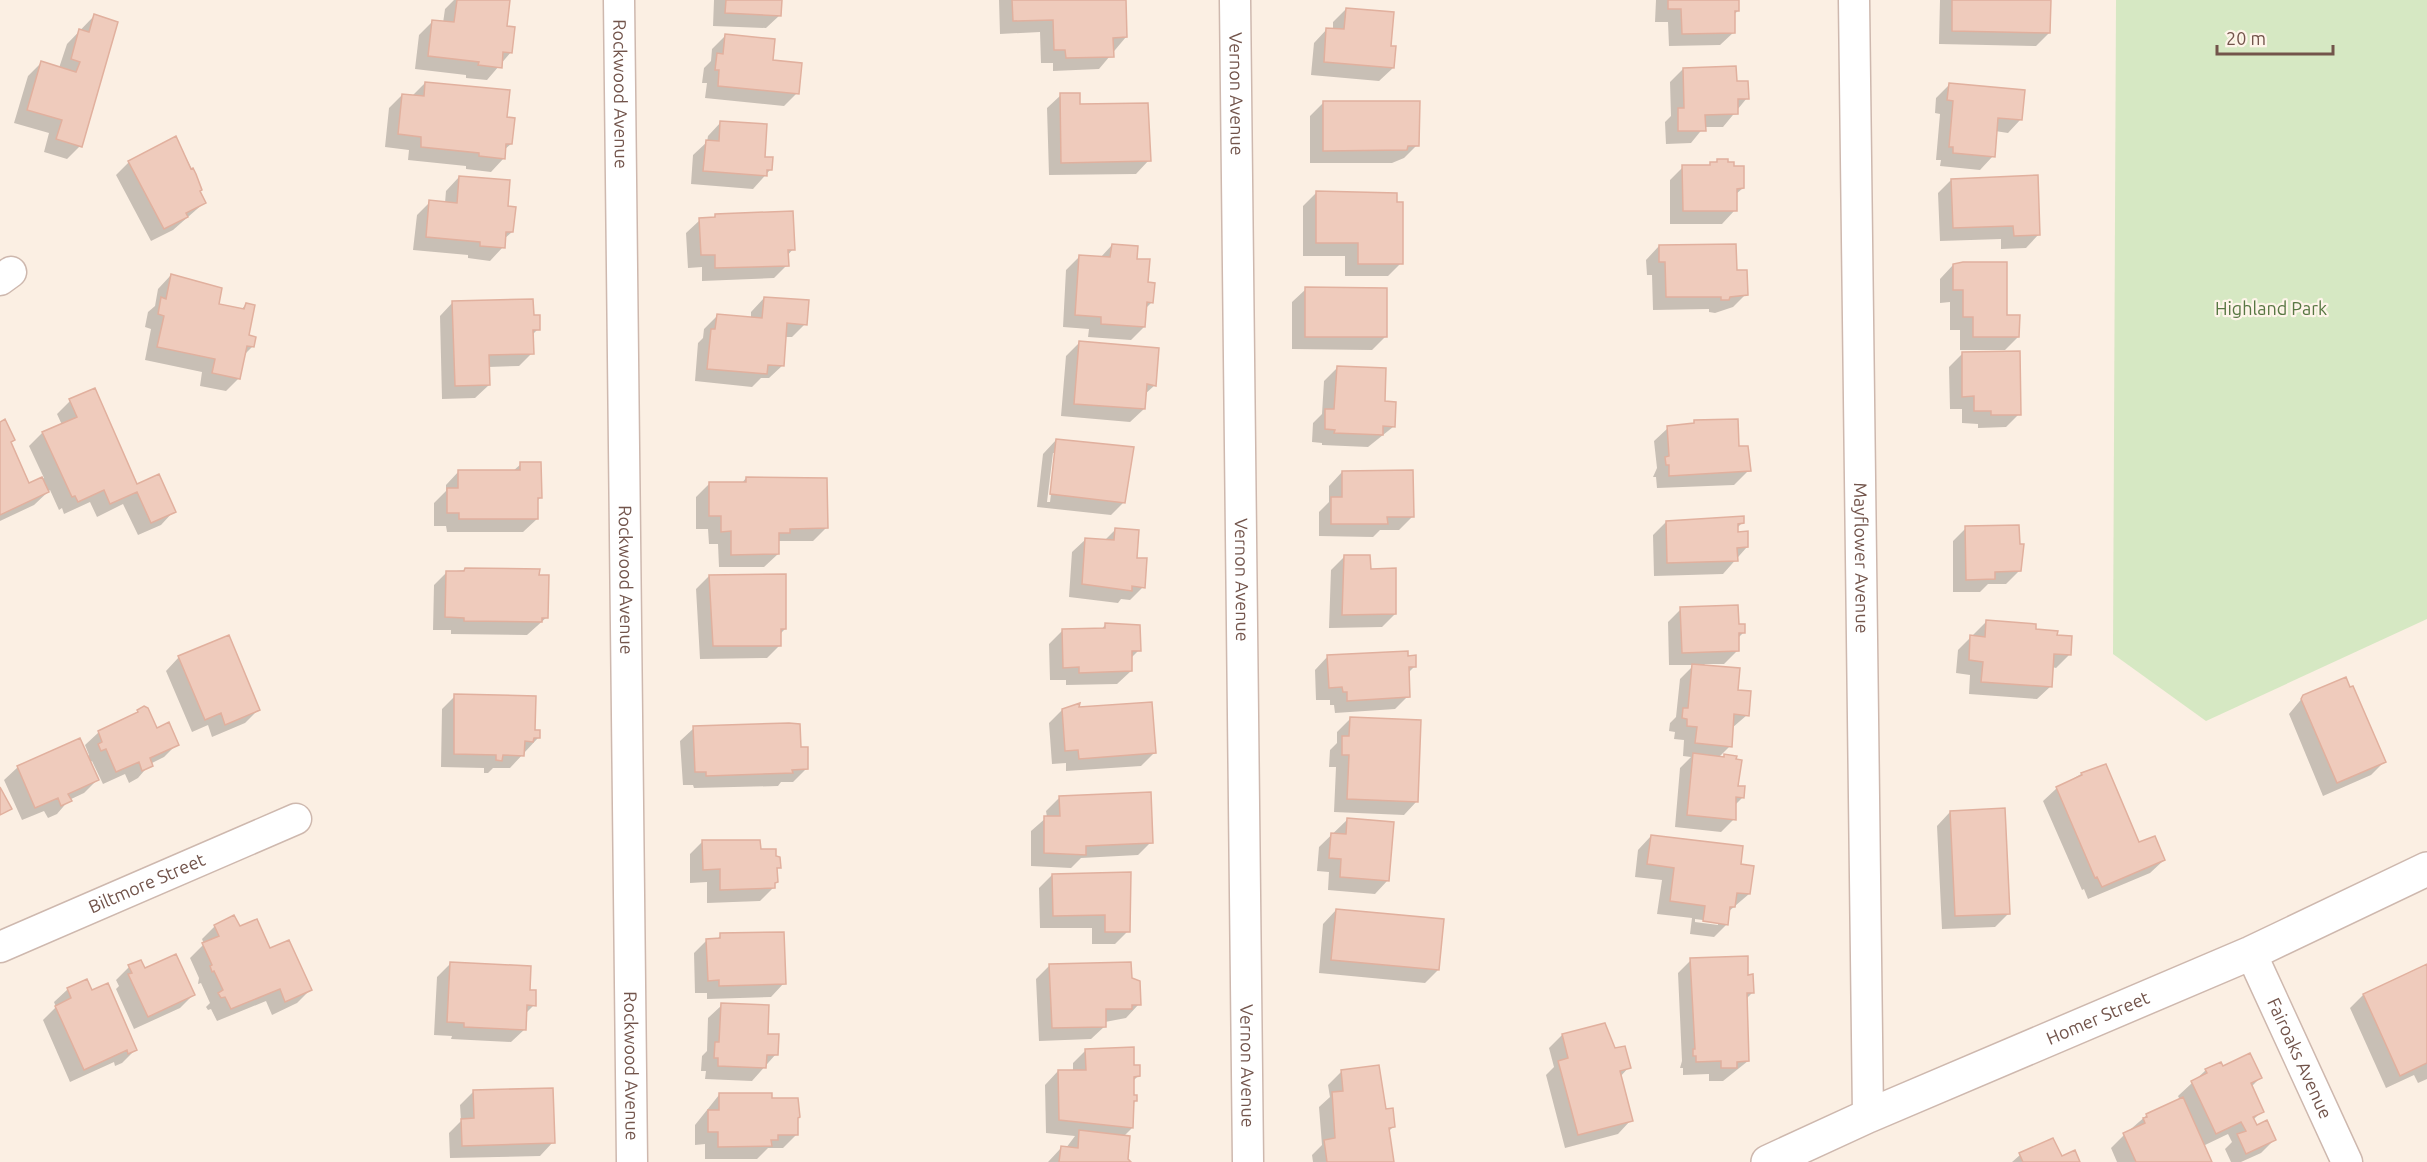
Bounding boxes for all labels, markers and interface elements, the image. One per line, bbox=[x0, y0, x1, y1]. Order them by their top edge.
scale bar bbox=[2217, 18, 2332, 56]
street label: Rockwood Avenue bbox=[610, 19, 632, 169]
text: 20 m bbox=[2226, 28, 2266, 48]
street label: Vernon Avenue bbox=[1226, 32, 1248, 156]
park label: Highland Park bbox=[2215, 298, 2327, 318]
street label: Mayflower Avenue bbox=[1851, 482, 1873, 634]
street label: Rockwood Avenue bbox=[616, 505, 637, 655]
street label: Vernon Avenue bbox=[1232, 518, 1253, 642]
street label: Biltmore Street bbox=[85, 849, 208, 917]
street label: Homer Street bbox=[2043, 987, 2152, 1048]
street label: Rockwood Avenue bbox=[621, 991, 643, 1141]
street label: Fairoaks Avenue bbox=[2264, 994, 2337, 1122]
street label: Vernon Avenue bbox=[1237, 1004, 1259, 1128]

